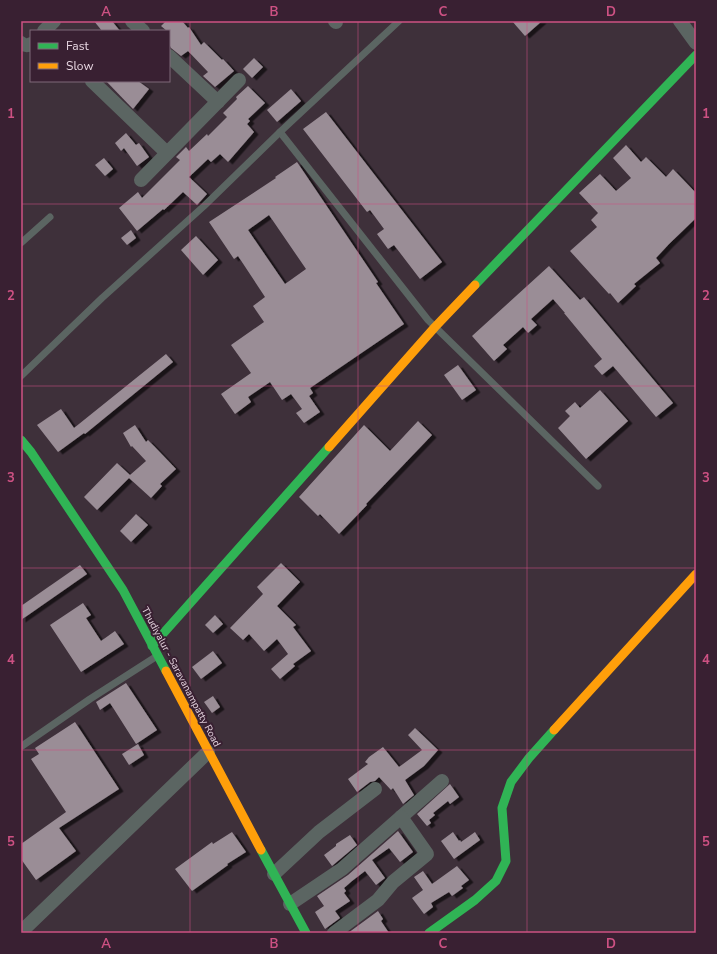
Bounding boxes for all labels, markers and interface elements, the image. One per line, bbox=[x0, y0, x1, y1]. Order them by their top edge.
text: A bbox=[101, 3, 111, 21]
text: B bbox=[270, 3, 279, 21]
text: C bbox=[439, 3, 448, 21]
text: D bbox=[606, 3, 616, 21]
legend bbox=[30, 30, 170, 82]
text: Fast bbox=[66, 38, 89, 54]
text: Slow bbox=[66, 58, 94, 74]
text: 1 bbox=[7, 105, 15, 123]
text: 1 bbox=[702, 105, 710, 123]
text: 2 bbox=[7, 287, 15, 305]
text: 2 bbox=[702, 287, 710, 305]
text: 3 bbox=[7, 469, 15, 487]
text: 3 bbox=[702, 469, 710, 487]
street label: Thudiyalur - Saravanampatty Road bbox=[138, 605, 224, 750]
text: 4 bbox=[7, 651, 15, 669]
text: 4 bbox=[702, 651, 710, 669]
text: 5 bbox=[7, 833, 15, 851]
text: 5 bbox=[702, 833, 710, 851]
text: A bbox=[101, 935, 111, 953]
text: B bbox=[270, 935, 279, 953]
text: C bbox=[439, 935, 448, 953]
text: D bbox=[606, 935, 616, 953]

